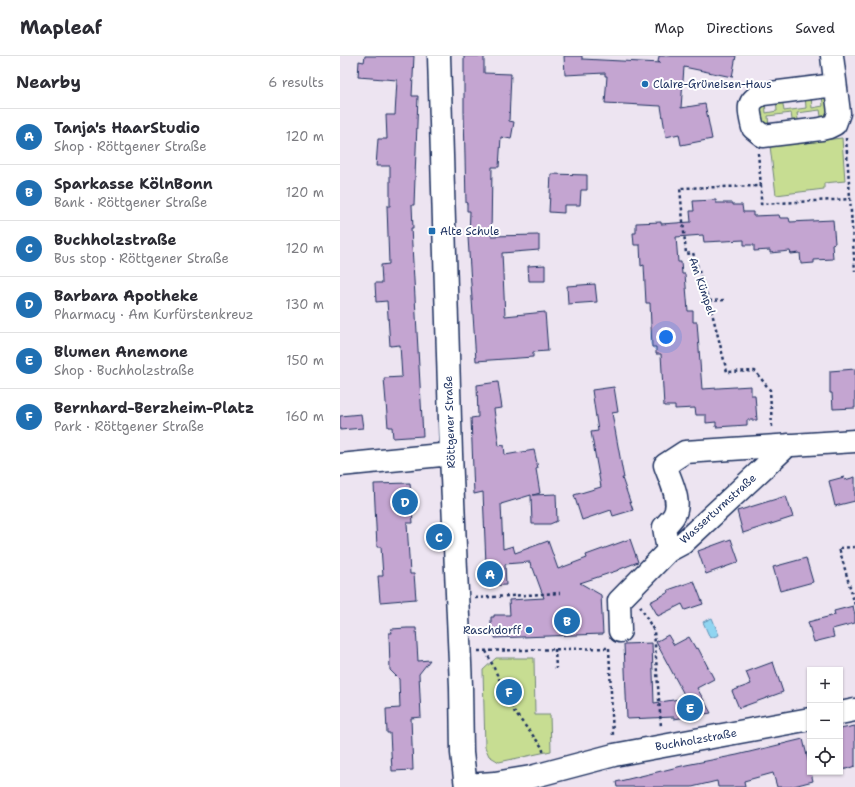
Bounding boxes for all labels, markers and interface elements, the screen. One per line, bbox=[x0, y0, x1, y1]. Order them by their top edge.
text: Mapleaf bbox=[20, 15, 102, 40]
text: Map bbox=[655, 19, 685, 37]
text: Directions bbox=[707, 19, 773, 37]
text: Saved bbox=[795, 19, 835, 37]
text: Nearby bbox=[16, 71, 81, 93]
text: 6 results bbox=[268, 74, 324, 91]
place label: Claire-Grüneisen-Haus bbox=[653, 77, 772, 92]
marker: Claire-Grüneisen-Haus bbox=[640, 79, 650, 89]
text: Tanja's HaarStudio bbox=[54, 118, 200, 138]
text: A bbox=[24, 128, 34, 145]
text: 120 m bbox=[286, 128, 324, 145]
text: Shop · Röttgener Straße bbox=[54, 138, 207, 155]
text: Sparkasse KölnBonn bbox=[54, 174, 213, 194]
text: B bbox=[25, 184, 33, 201]
text: 120 m bbox=[286, 184, 324, 201]
text: Bank · Röttgener Straße bbox=[54, 194, 207, 211]
place label: Alte Schule bbox=[440, 224, 500, 239]
marker: Alte Schule bbox=[427, 226, 437, 236]
text: Buchholzstraße bbox=[54, 230, 177, 250]
text: C bbox=[25, 240, 33, 257]
text: 120 m bbox=[286, 240, 324, 257]
text: Bus stop · Röttgener Straße bbox=[54, 250, 229, 267]
street label: Am Kümpel bbox=[685, 256, 719, 317]
text: Barbara Apotheke bbox=[54, 286, 198, 306]
text: D bbox=[24, 296, 34, 313]
text: 130 m bbox=[286, 296, 324, 313]
text: Pharmacy · Am Kurfürstenkreuz bbox=[54, 306, 253, 323]
your location bbox=[656, 327, 676, 347]
text: Blumen Anemone bbox=[54, 342, 188, 362]
text: E bbox=[25, 352, 33, 369]
text: 150 m bbox=[286, 352, 324, 369]
text: Shop · Buchholzstraße bbox=[54, 362, 194, 379]
street label: Röttgener Straße bbox=[441, 375, 459, 469]
text: Bernhard-Berzheim-Platz bbox=[54, 398, 254, 418]
text: F bbox=[25, 408, 33, 425]
text: 160 m bbox=[286, 408, 324, 425]
text: Park · Röttgener Straße bbox=[54, 418, 204, 435]
street label: Wasserturmstraße bbox=[677, 471, 759, 547]
pin: D bbox=[392, 487, 418, 517]
pin: C bbox=[426, 522, 452, 552]
pin: A bbox=[477, 559, 503, 589]
pin: B bbox=[554, 606, 580, 636]
place label: Raschdorff bbox=[463, 623, 522, 638]
marker: Raschdorff bbox=[524, 625, 534, 635]
map controls bbox=[807, 667, 843, 775]
button: + bbox=[807, 667, 843, 703]
pin: F bbox=[496, 677, 522, 707]
pin: E bbox=[677, 693, 703, 723]
button: − bbox=[807, 703, 843, 739]
street label: Buchholzstraße bbox=[654, 725, 738, 755]
button: locate bbox=[807, 739, 843, 775]

